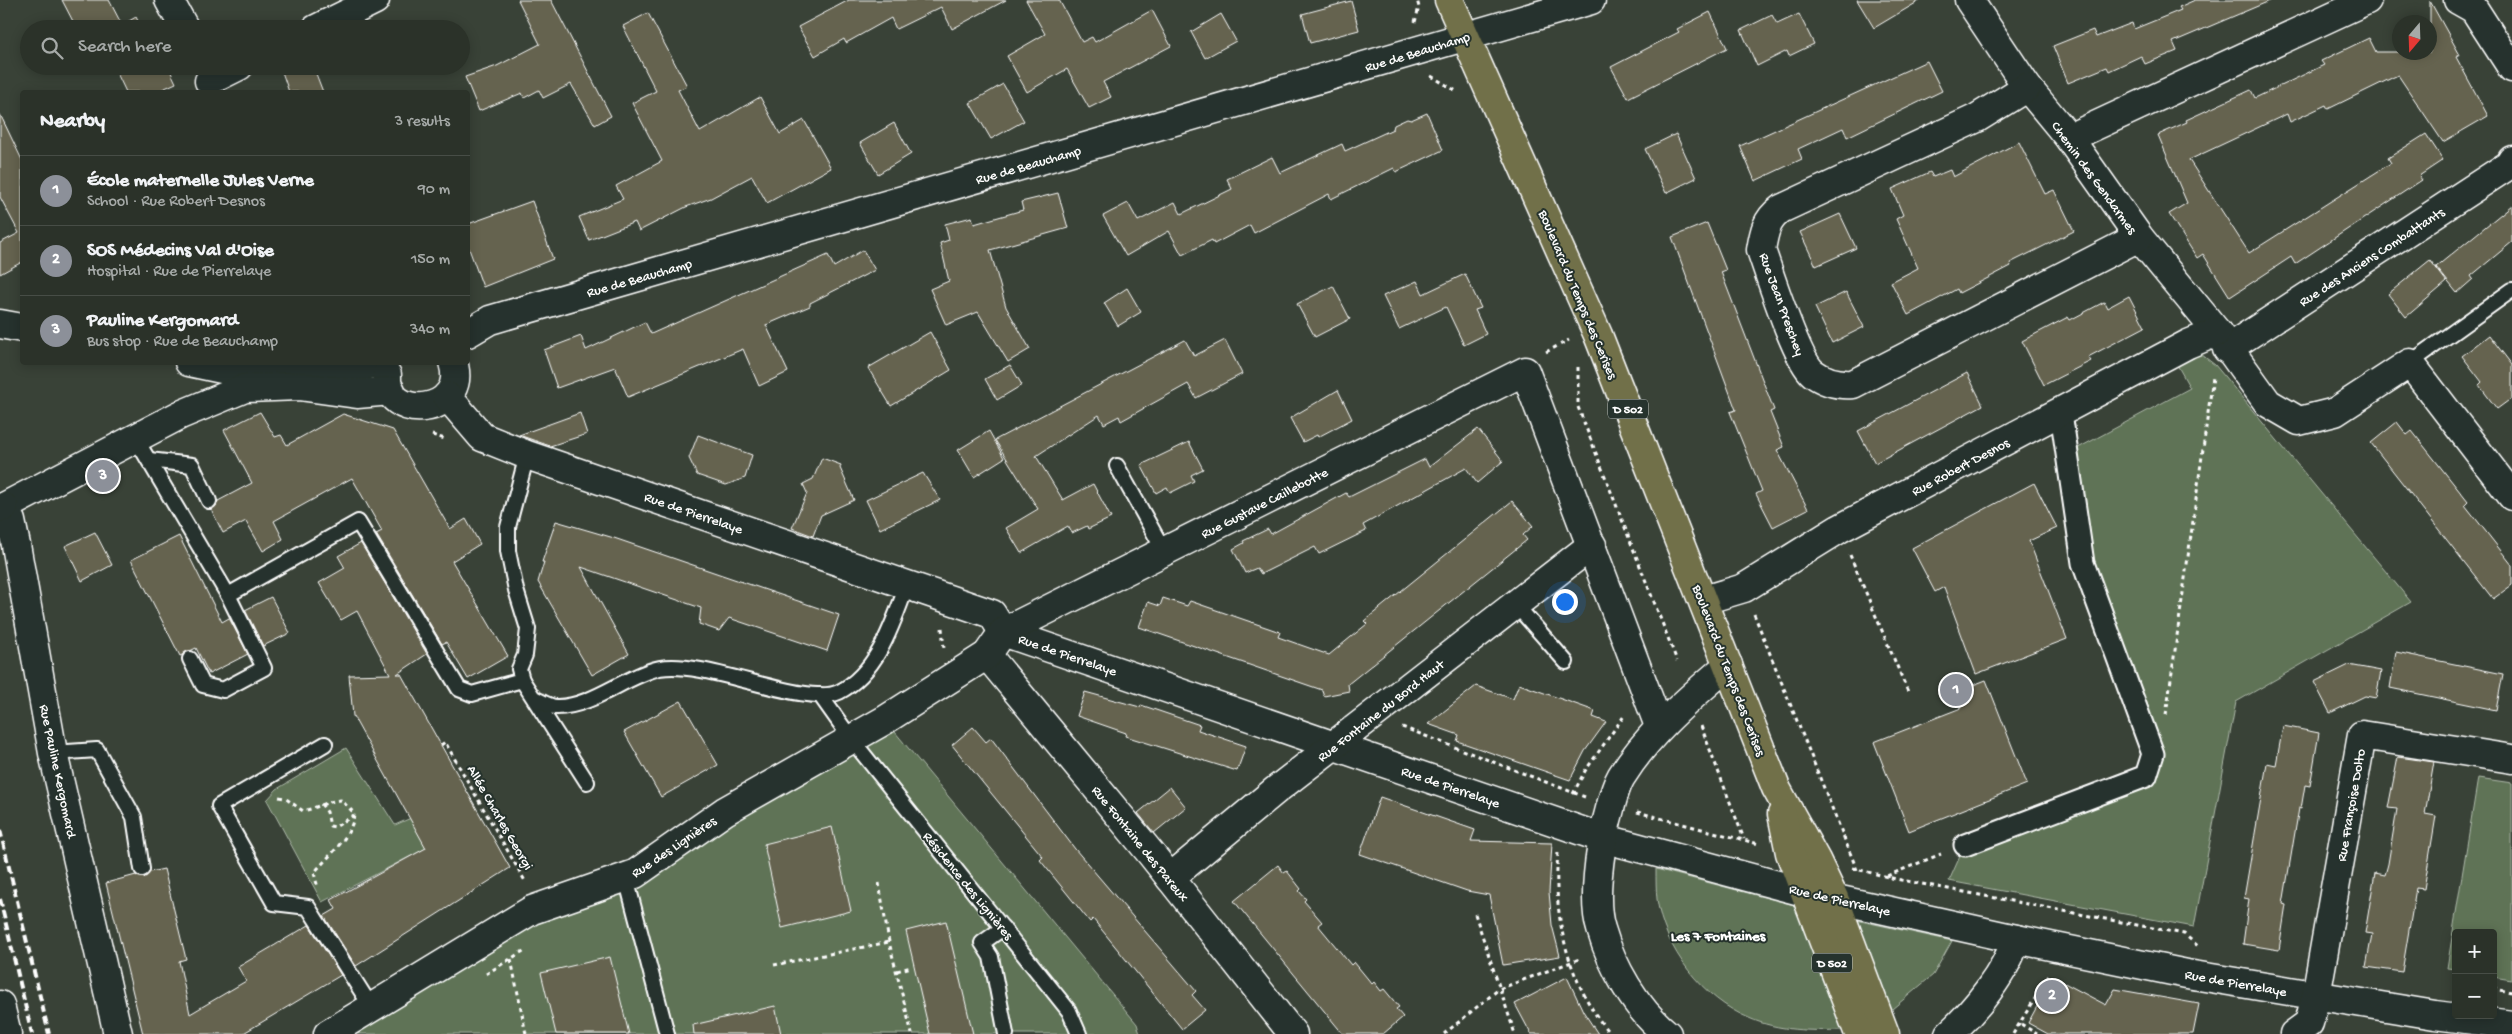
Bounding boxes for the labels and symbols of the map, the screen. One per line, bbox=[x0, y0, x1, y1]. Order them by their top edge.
north arrow bbox=[2392, 15, 2437, 60]
street label: Rue de Beauchamp bbox=[1363, 29, 1472, 77]
street label: Chemin des Gendarmes bbox=[2046, 119, 2140, 239]
street label: Rue de Beauchamp bbox=[974, 143, 1083, 190]
street label: Rue des Anciens Combattants bbox=[2296, 204, 2449, 312]
street label: Boulevard du Temps des Cerises bbox=[1533, 207, 1620, 383]
street label: Rue Jean Preschey bbox=[1754, 251, 1807, 359]
street label: Rue de Beauchamp bbox=[585, 256, 694, 303]
road number: D 502 bbox=[1608, 399, 1648, 418]
street label: Rue Robert Desnos bbox=[1909, 435, 2014, 501]
pin: 3 bbox=[87, 457, 119, 495]
street label: Rue Gustave Caillebotte bbox=[1199, 464, 1332, 544]
street label: Rue de Pierrelaye bbox=[642, 490, 746, 539]
street label: Boulevard du Temps des Cerises bbox=[1687, 582, 1769, 760]
your location bbox=[1552, 589, 1578, 615]
street label: Rue de Pierrelaye bbox=[1016, 632, 1120, 681]
street label: Rue Fontaine du Bord Haut bbox=[1315, 656, 1449, 767]
pin: 1 bbox=[1940, 671, 1972, 709]
street label: Rue Pauline Kergomard bbox=[34, 703, 79, 841]
street label: Rue Françoise Dolto bbox=[2334, 748, 2371, 863]
street label: Allée Charles Georgi bbox=[462, 763, 536, 874]
street label: Rue de Pierrelaye bbox=[1399, 764, 1503, 813]
street label: Rue Fontaine des Pareux bbox=[1087, 783, 1192, 907]
street label: Rue des Lignières bbox=[629, 813, 721, 883]
street label: Résidence des Lignières bbox=[918, 829, 1016, 945]
street label: Rue de Pierrelaye bbox=[1787, 882, 1892, 922]
district label: Les 7 Fontaines bbox=[1671, 928, 1767, 946]
road number: D 502 bbox=[1812, 954, 1852, 972]
street label: Rue de Pierrelaye bbox=[2183, 967, 2289, 1002]
pin: 2 bbox=[2036, 977, 2068, 1015]

